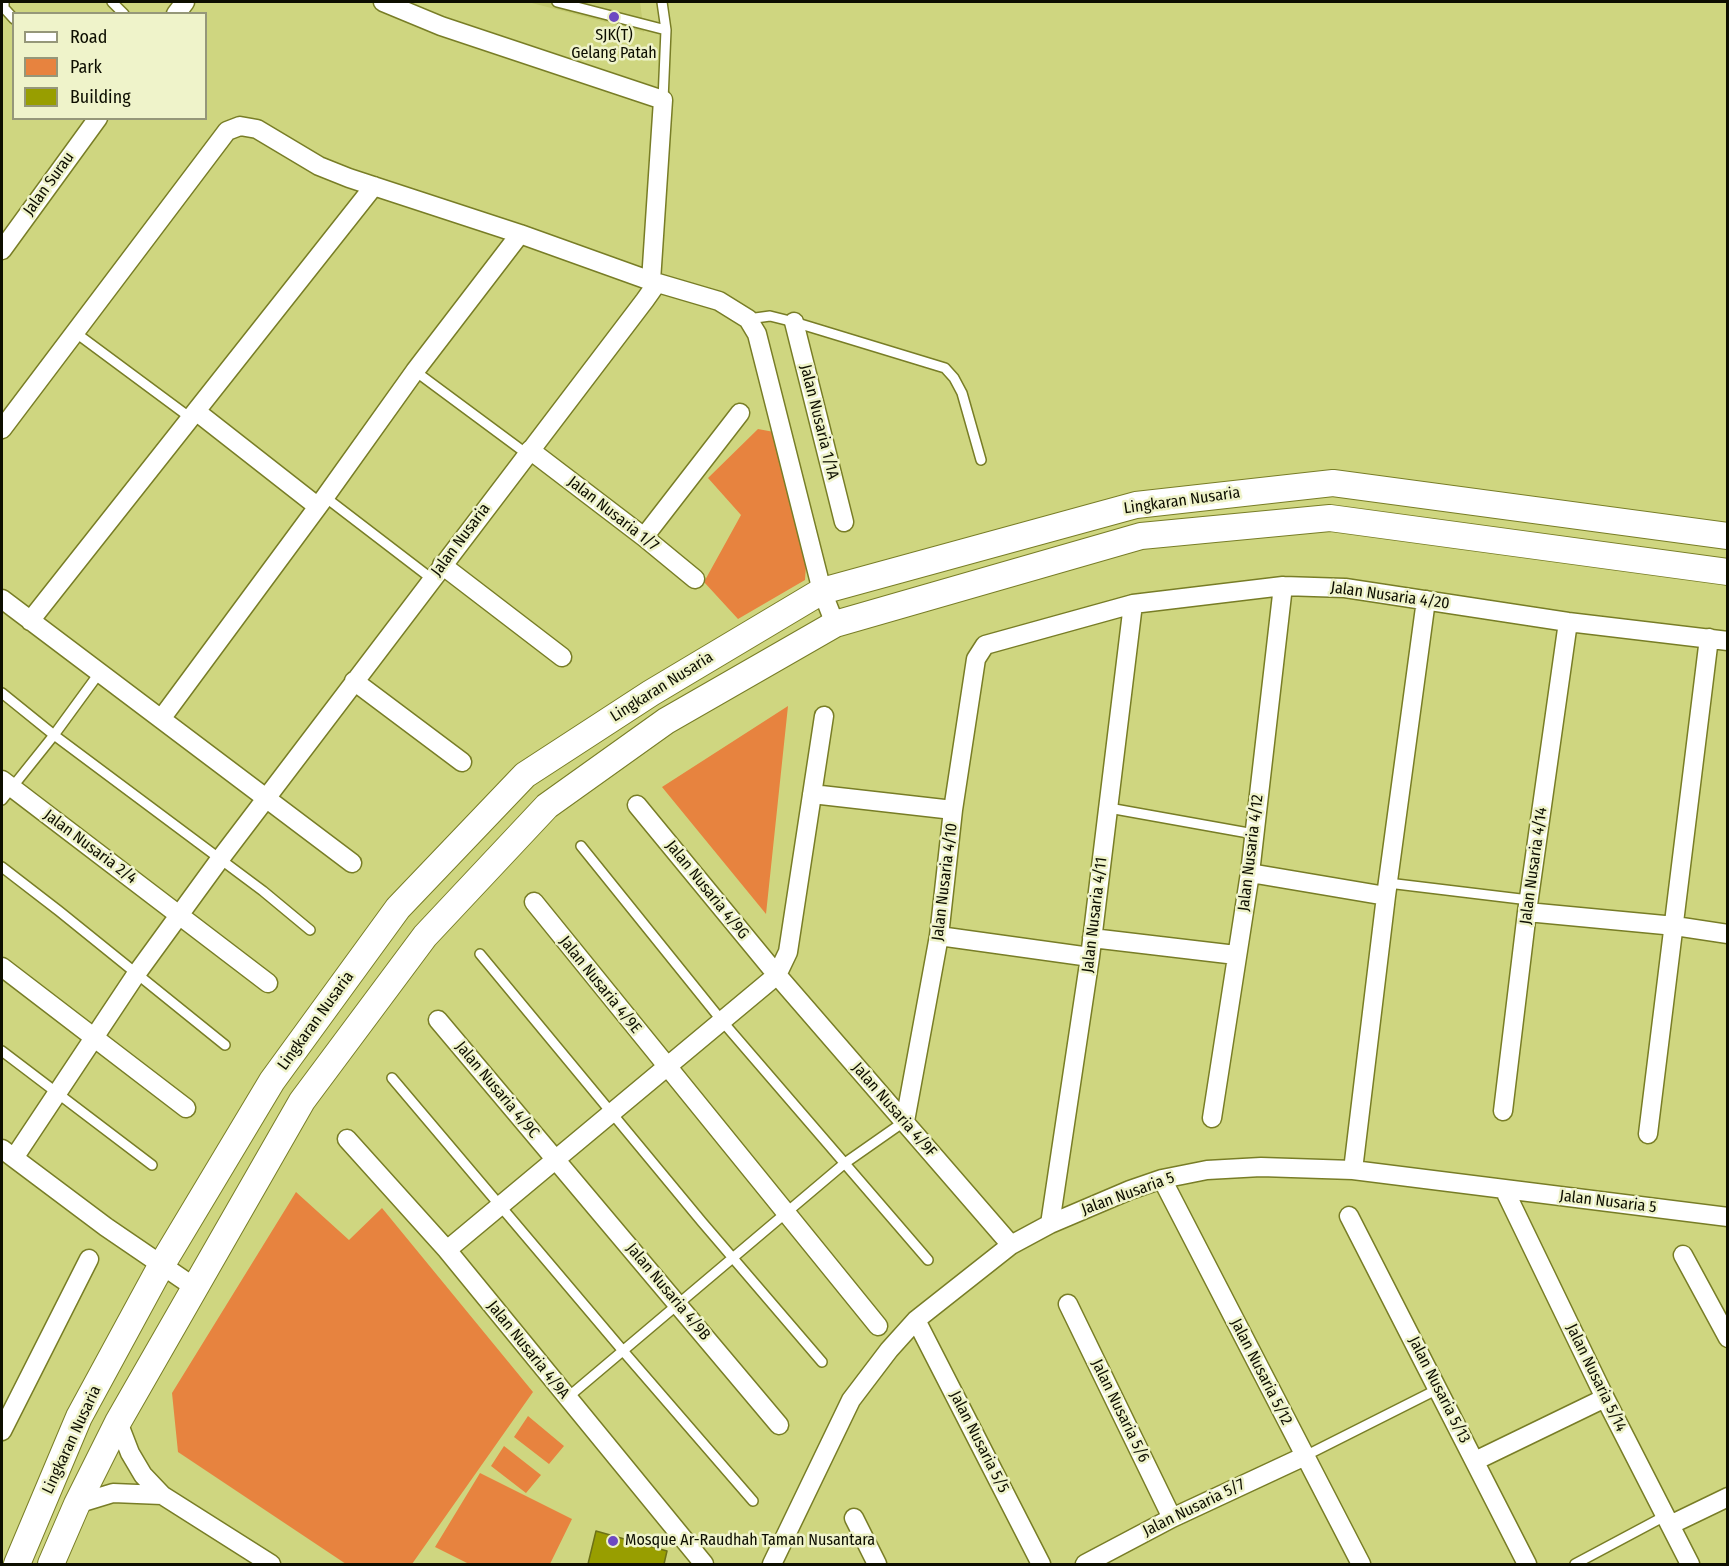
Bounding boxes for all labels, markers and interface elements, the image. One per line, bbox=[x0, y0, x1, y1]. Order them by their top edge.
marker: SJK(T) Gelang Patah bbox=[607, 10, 621, 24]
legend bbox=[12, 12, 207, 120]
text: Road bbox=[70, 26, 107, 48]
place label: SJK(T) Gelang Patah bbox=[571, 26, 657, 64]
text: Park bbox=[70, 56, 102, 78]
text: Building bbox=[70, 86, 131, 108]
street label: Jalan Surau bbox=[20, 148, 78, 220]
street label: Jalan Nusaria 1/1A bbox=[795, 363, 843, 481]
street label: Jalan Nusaria 1/7 bbox=[564, 472, 662, 556]
street label: Lingkaran Nusaria bbox=[1123, 483, 1241, 519]
street label: Jalan Nusaria bbox=[427, 500, 495, 580]
street label: Jalan Nusaria 4/20 bbox=[1329, 578, 1451, 614]
street label: Lingkaran Nusaria bbox=[607, 648, 717, 726]
street label: Jalan Nusaria 4/12 bbox=[1234, 794, 1268, 912]
street label: Jalan Nusaria 2/4 bbox=[40, 806, 140, 888]
street label: Jalan Nusaria 4/14 bbox=[1516, 806, 1552, 926]
street label: Jalan Nusaria 4/10 bbox=[928, 822, 962, 942]
street label: Jalan Nusaria 4/9G bbox=[661, 837, 753, 943]
street label: Jalan Nusaria 4/11 bbox=[1078, 856, 1112, 974]
street label: Jalan Nusaria 4/9E bbox=[555, 932, 645, 1038]
street label: Lingkaran Nusaria bbox=[274, 968, 358, 1074]
street label: Jalan Nusaria 4/9C bbox=[451, 1038, 543, 1142]
street label: Jalan Nusaria 4/9F bbox=[848, 1059, 940, 1161]
street label: Jalan Nusaria 5 bbox=[1079, 1168, 1177, 1220]
street label: Jalan Nusaria 5 bbox=[1558, 1187, 1658, 1217]
street label: Jalan Nusaria 4/9B bbox=[622, 1240, 714, 1344]
street label: Jalan Nusaria 4/9A bbox=[483, 1297, 573, 1403]
street label: Jalan Nusaria 5/12 bbox=[1226, 1316, 1296, 1428]
street label: Jalan Nusaria 5/14 bbox=[1562, 1321, 1630, 1435]
street label: Jalan Nusaria 5/13 bbox=[1404, 1333, 1474, 1447]
street label: Jalan Nusaria 5/6 bbox=[1087, 1356, 1153, 1466]
street label: Lingkaran Nusaria bbox=[39, 1383, 105, 1497]
street label: Jalan Nusaria 5/5 bbox=[945, 1388, 1013, 1496]
street label: Jalan Nusaria 5/7 bbox=[1140, 1475, 1248, 1541]
place label: Mosque Ar-Raudhah Taman Nusantara bbox=[625, 1531, 875, 1551]
marker: Mosque Ar-Raudhah Taman Nusantara bbox=[606, 1534, 620, 1548]

